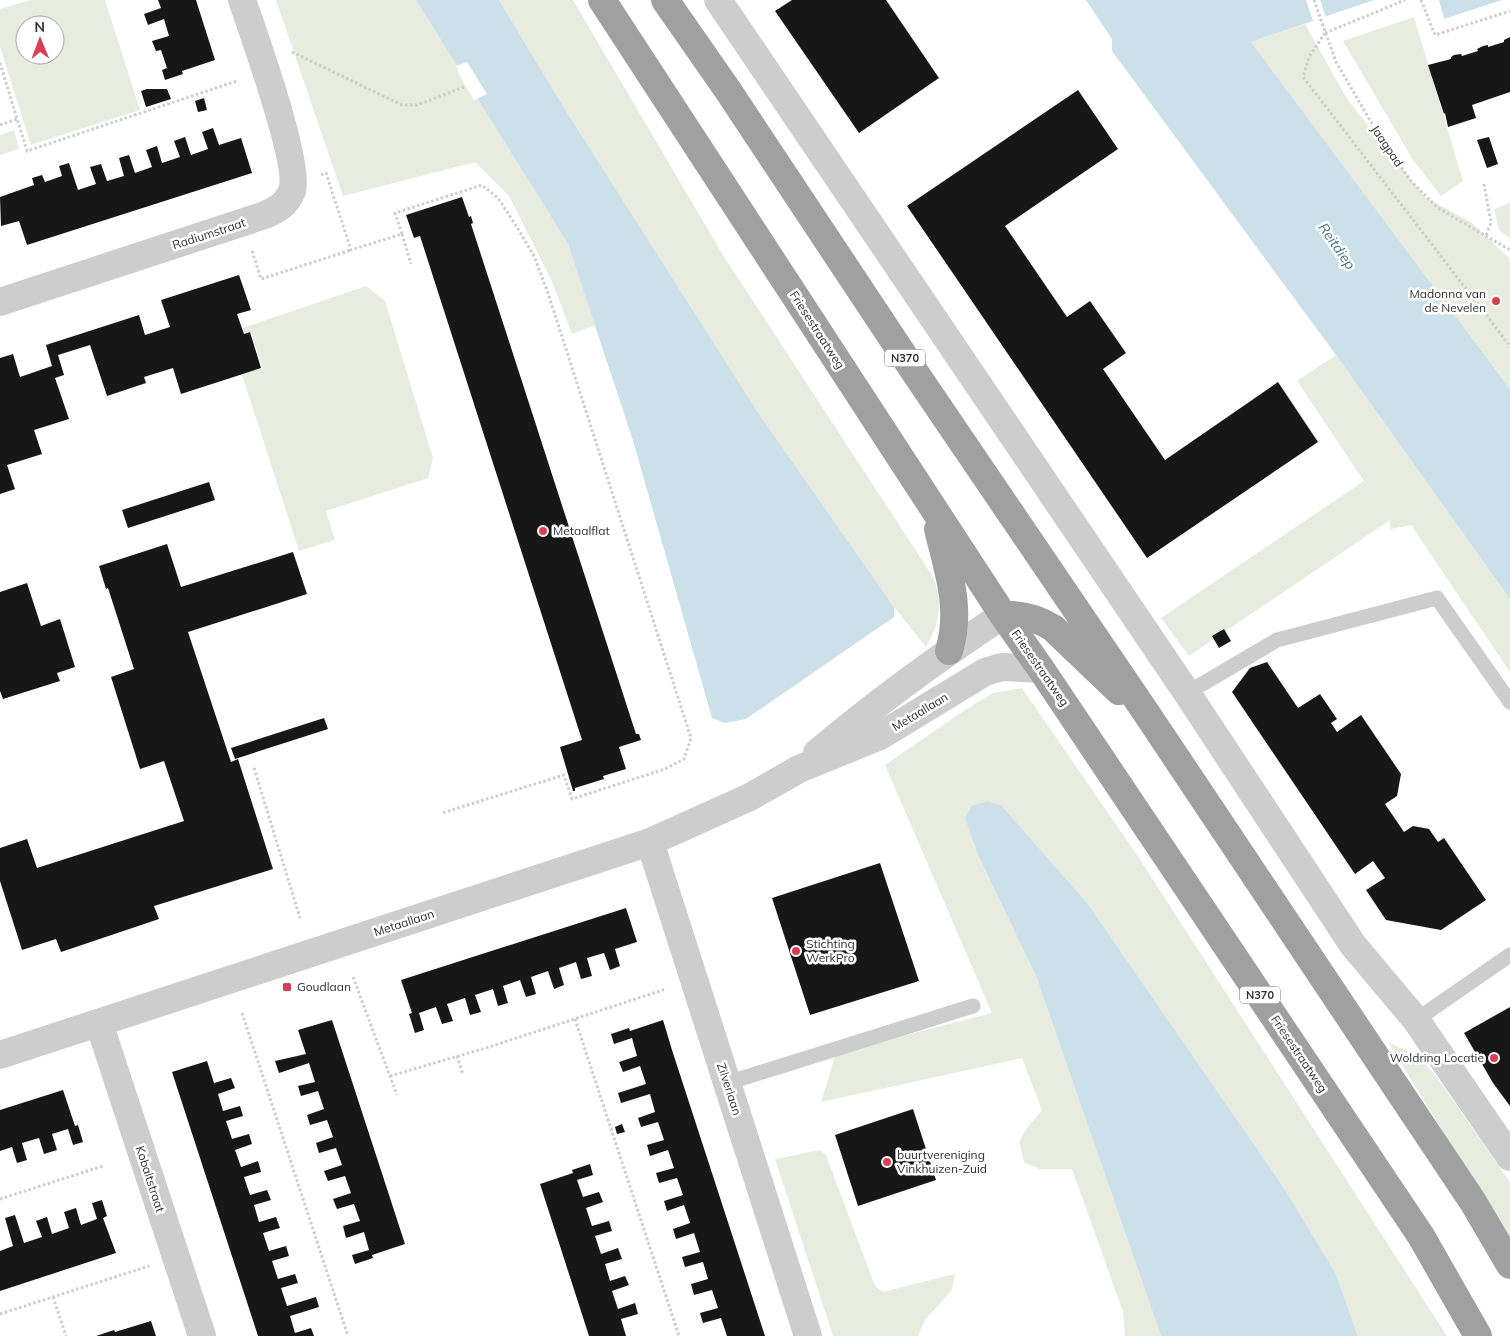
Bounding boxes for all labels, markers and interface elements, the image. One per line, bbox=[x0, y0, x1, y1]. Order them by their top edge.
north arrow bbox=[15, 15, 65, 65]
text: N bbox=[34, 18, 45, 36]
street label: Jaagpad bbox=[1368, 122, 1407, 169]
street label: Radiumstraat bbox=[170, 215, 247, 252]
water label: Reitdiep bbox=[1314, 219, 1360, 273]
place label: Madonna van de Nevelen bbox=[1410, 286, 1486, 315]
street label: Friesestraatweg bbox=[787, 288, 848, 372]
marker: Madonna van de Nevelen bbox=[1490, 295, 1502, 307]
road number: N370 bbox=[885, 349, 925, 366]
place label: Metaalflat bbox=[553, 523, 610, 538]
marker: Metaalflat bbox=[537, 525, 549, 537]
street label: Friesestraatweg bbox=[1008, 627, 1072, 709]
street label: Metaallaan bbox=[889, 689, 950, 734]
street label: Metaallaan bbox=[372, 906, 436, 939]
place label: Stichting WerkPro bbox=[806, 936, 855, 965]
marker: Stichting WerkPro bbox=[790, 945, 802, 957]
place label: Goudlaan bbox=[297, 979, 351, 994]
marker: Goudlaan bbox=[281, 981, 293, 993]
road number: N370 bbox=[1240, 986, 1280, 1004]
street label: Friesestraatweg bbox=[1268, 1012, 1331, 1095]
place label: Woldring Locatie bbox=[1390, 1050, 1484, 1065]
marker: Woldring Locatie bbox=[1488, 1052, 1500, 1064]
street label: Zilverlaan bbox=[714, 1061, 745, 1117]
street label: Kobaltstraat bbox=[133, 1144, 168, 1214]
place label: buurtvereniging Vinkhuizen-Zuid bbox=[897, 1147, 987, 1176]
marker: buurtvereniging Vinkhuizen-Zuid bbox=[881, 1156, 893, 1168]

